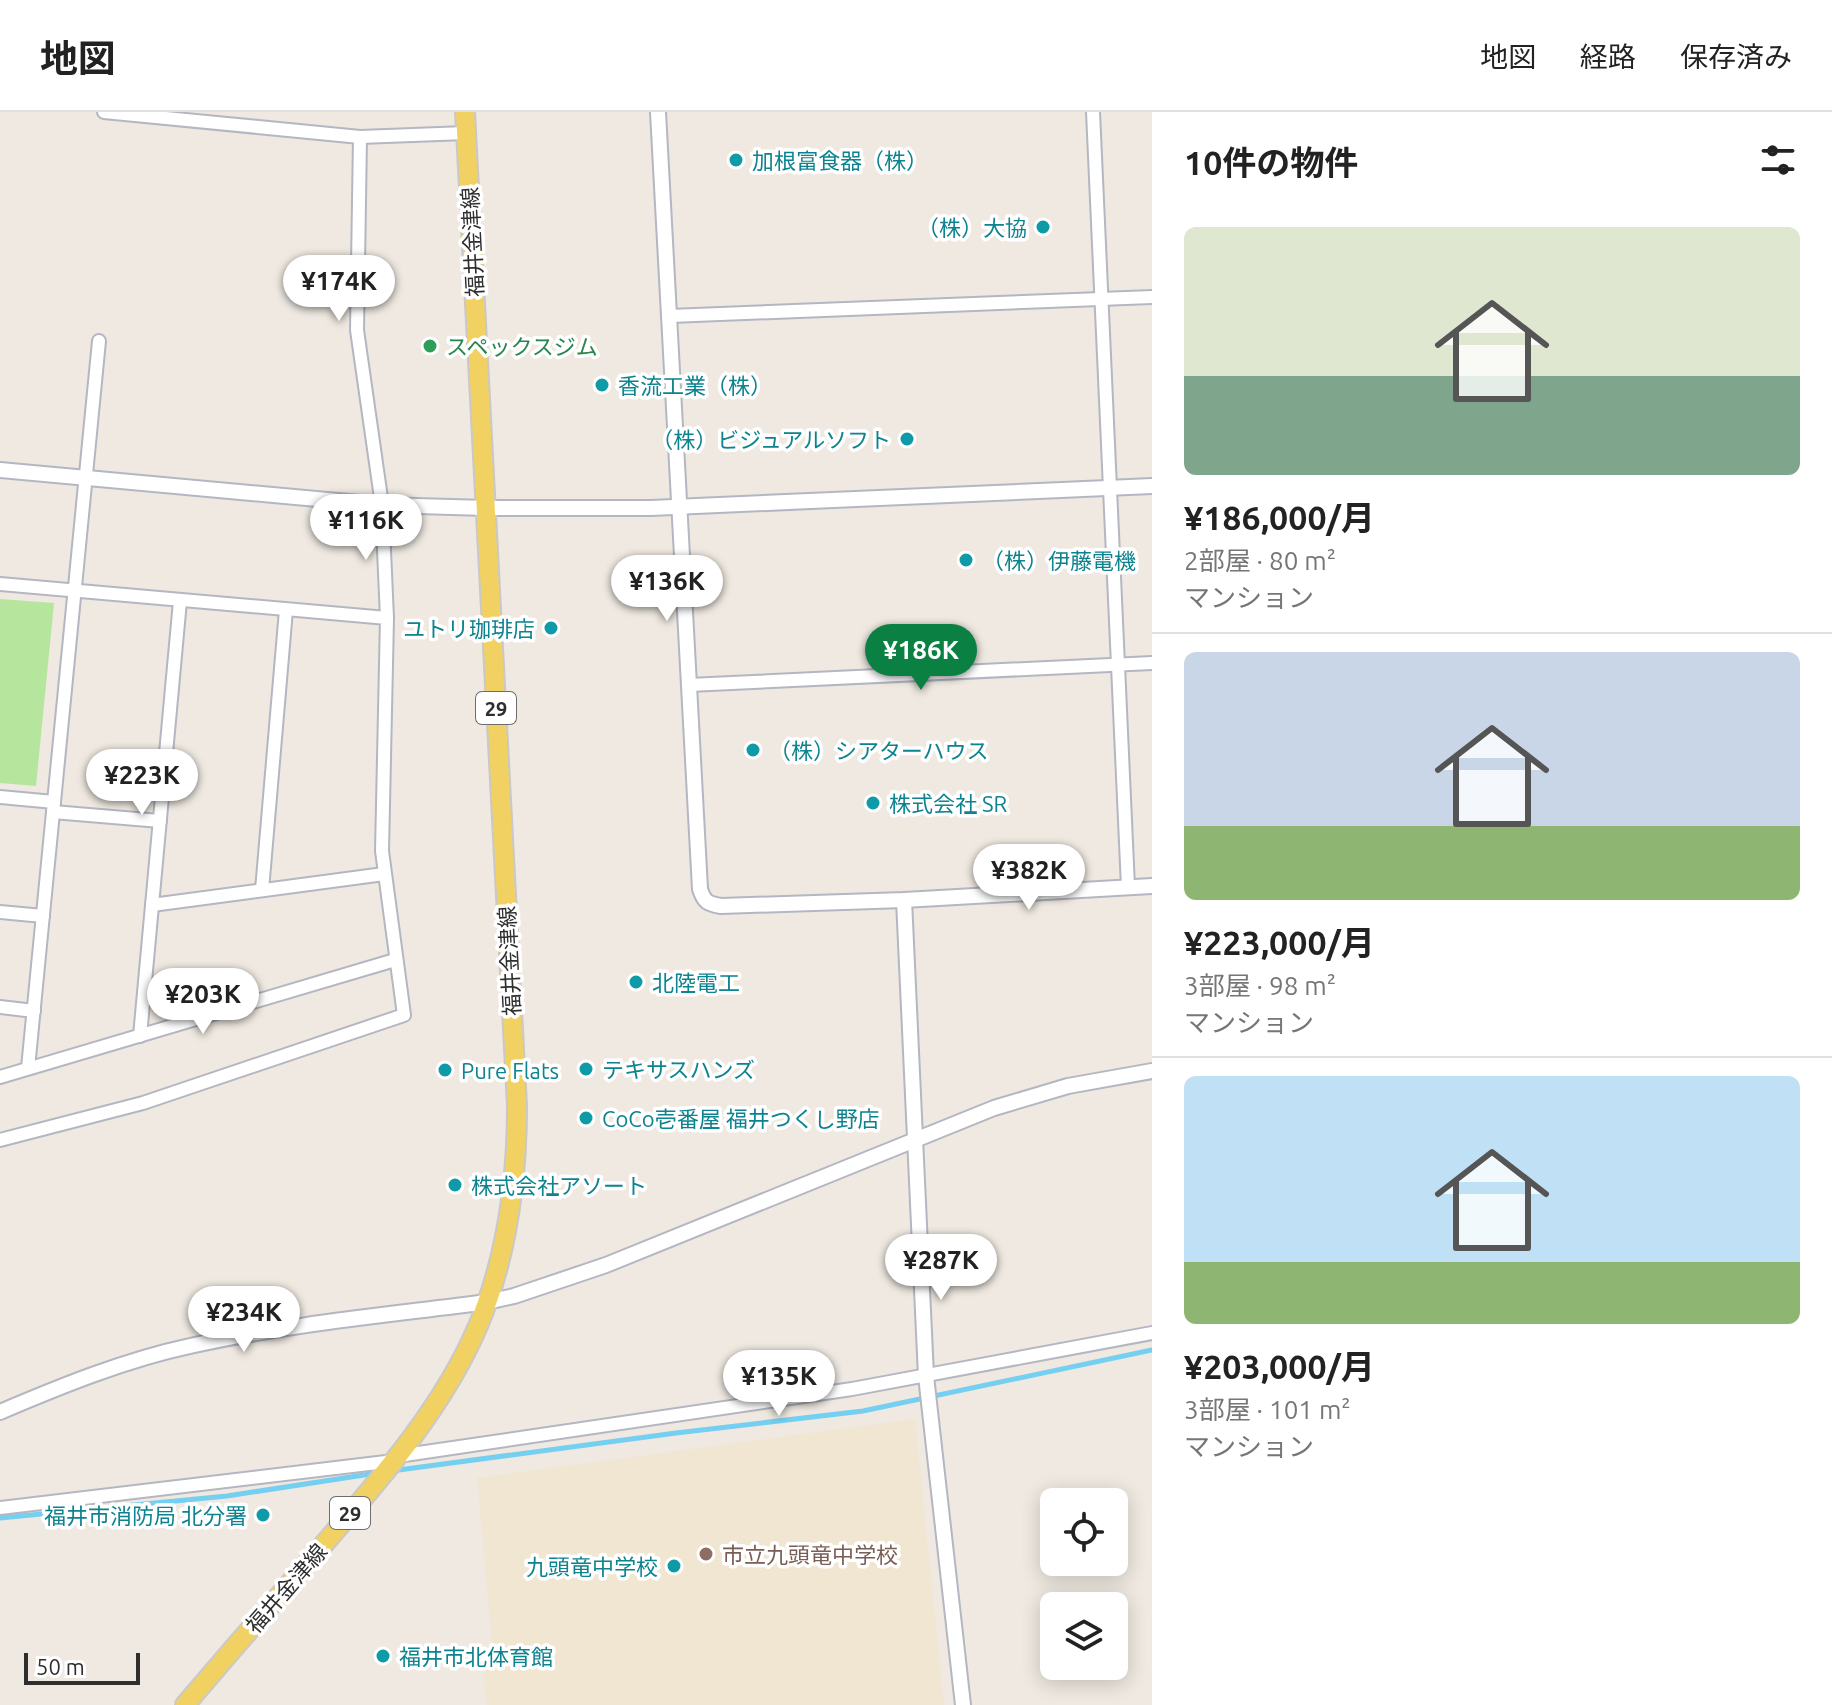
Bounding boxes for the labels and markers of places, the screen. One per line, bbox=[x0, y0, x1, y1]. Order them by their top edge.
place label: 加根富食器（株） bbox=[752, 148, 928, 173]
marker: 加根富食器（株） bbox=[727, 151, 745, 169]
place label: （株）大協 bbox=[917, 215, 1027, 240]
marker: （株）大協 bbox=[1034, 218, 1052, 236]
pin: ¥174K bbox=[283, 255, 395, 323]
place label: スペックスジム bbox=[446, 334, 598, 359]
marker: スペックスジム bbox=[421, 337, 439, 355]
place label: 香流工業（株） bbox=[618, 373, 772, 398]
marker: 香流工業（株） bbox=[593, 376, 611, 394]
place label: （株）ビジュアルソフト bbox=[651, 427, 891, 452]
marker: （株）ビジュアルソフト bbox=[898, 430, 916, 448]
pin: ¥116K bbox=[310, 494, 422, 562]
place label: （株）伊藤電機 bbox=[982, 548, 1136, 573]
marker: （株）伊藤電機 bbox=[957, 551, 975, 569]
pin: ¥136K bbox=[611, 555, 723, 623]
place label: ユトリ珈琲店 bbox=[403, 616, 535, 641]
marker: ユトリ珈琲店 bbox=[542, 619, 560, 637]
pin: ¥186K bbox=[865, 624, 977, 692]
place label: （株）シアターハウス bbox=[769, 738, 989, 763]
marker: （株）シアターハウス bbox=[744, 741, 762, 759]
pin: ¥223K bbox=[86, 749, 198, 817]
place label: 株式会社 SR bbox=[889, 791, 1008, 816]
marker: 株式会社 SR bbox=[864, 794, 882, 812]
pin: ¥382K bbox=[973, 844, 1085, 912]
pin: ¥203K bbox=[147, 968, 259, 1036]
place label: 北陸電工 bbox=[652, 970, 740, 995]
marker: 北陸電工 bbox=[627, 973, 645, 991]
place label: テキサスハンズ bbox=[602, 1057, 755, 1082]
place label: Pure Flats bbox=[461, 1058, 559, 1083]
marker: テキサスハンズ bbox=[577, 1060, 595, 1078]
marker: Pure Flats bbox=[436, 1061, 454, 1079]
place label: CoCo壱番屋 福井つくし野店 bbox=[602, 1106, 880, 1131]
marker: CoCo壱番屋 福井つくし野店 bbox=[577, 1109, 595, 1127]
place label: 株式会社アソート bbox=[471, 1173, 647, 1198]
marker: 株式会社アソート bbox=[446, 1176, 464, 1194]
pin: ¥287K bbox=[885, 1234, 997, 1302]
pin: ¥234K bbox=[188, 1286, 300, 1354]
pin: ¥135K bbox=[723, 1350, 835, 1418]
place label: 福井市消防局 北分署 bbox=[44, 1503, 247, 1528]
marker: 福井市消防局 北分署 bbox=[254, 1506, 272, 1524]
place label: 市立九頭竜中学校 bbox=[722, 1542, 898, 1567]
marker: 市立九頭竜中学校 bbox=[697, 1545, 715, 1563]
place label: 九頭竜中学校 bbox=[526, 1554, 658, 1579]
marker: 九頭竜中学校 bbox=[665, 1557, 683, 1575]
place label: 福井市北体育館 bbox=[399, 1644, 553, 1669]
marker: 福井市北体育館 bbox=[374, 1647, 392, 1665]

